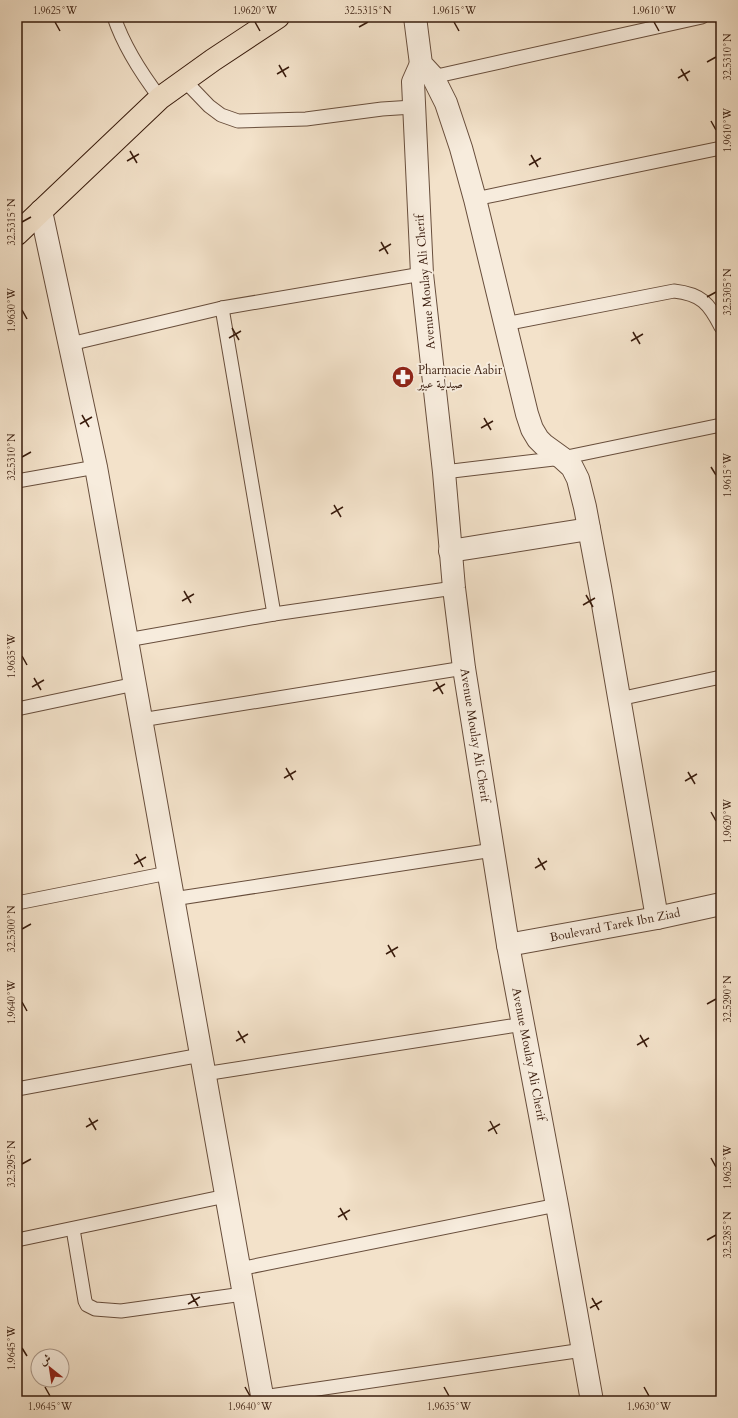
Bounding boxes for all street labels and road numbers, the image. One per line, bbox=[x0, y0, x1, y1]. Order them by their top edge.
street label: Avenue Moulay Ali Cherif bbox=[411, 212, 439, 350]
street label: Avenue Moulay Ali Cherif bbox=[457, 667, 494, 805]
street label: Boulevard Tarek Ibn Ziad bbox=[548, 904, 682, 945]
street label: Avenue Moulay Ali Cherif bbox=[508, 986, 550, 1124]

